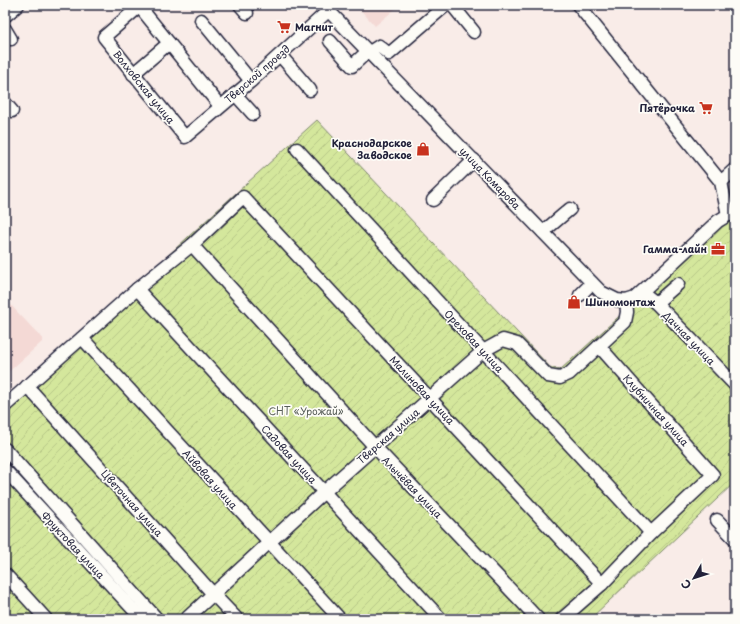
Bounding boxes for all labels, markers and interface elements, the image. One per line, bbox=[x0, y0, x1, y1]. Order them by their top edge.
supermarket icon: Магнит bbox=[276, 19, 292, 35]
place label: Магнит bbox=[295, 19, 334, 34]
street label: Тверской проезд bbox=[221, 41, 293, 106]
street label: Волховская улица bbox=[110, 47, 179, 127]
place label: Пятёрочка bbox=[639, 100, 695, 115]
supermarket icon: Пятёрочка bbox=[698, 100, 714, 116]
place label: Краснодарское Заводское bbox=[332, 135, 412, 162]
shop icon: Краснодарское Заводское bbox=[415, 141, 431, 157]
street label: улица Комарова bbox=[457, 143, 525, 213]
place label: Гамма-лайн bbox=[643, 241, 707, 256]
office icon: Гамма-лайн bbox=[710, 241, 726, 257]
shop icon: Шиномонтаж bbox=[566, 294, 582, 310]
place label: Шиномонтаж bbox=[585, 294, 655, 309]
street label: Ореховая улица bbox=[441, 306, 508, 376]
street label: Дачная улица bbox=[659, 307, 719, 368]
street label: Малиновая улица bbox=[386, 352, 459, 428]
street label: Клубничная улица bbox=[620, 370, 693, 449]
park label: СНТ «Урожай» bbox=[268, 403, 344, 418]
street label: Тверская улица bbox=[353, 404, 423, 467]
street label: Садовая улица bbox=[258, 421, 321, 487]
street label: Айвовая улица bbox=[179, 446, 242, 512]
street label: Алычёвая улица bbox=[379, 452, 446, 522]
street label: Цветочная улица bbox=[98, 466, 167, 540]
street label: Фруктовая улица bbox=[38, 508, 109, 582]
north arrow bbox=[674, 558, 714, 598]
text: С bbox=[677, 576, 695, 593]

